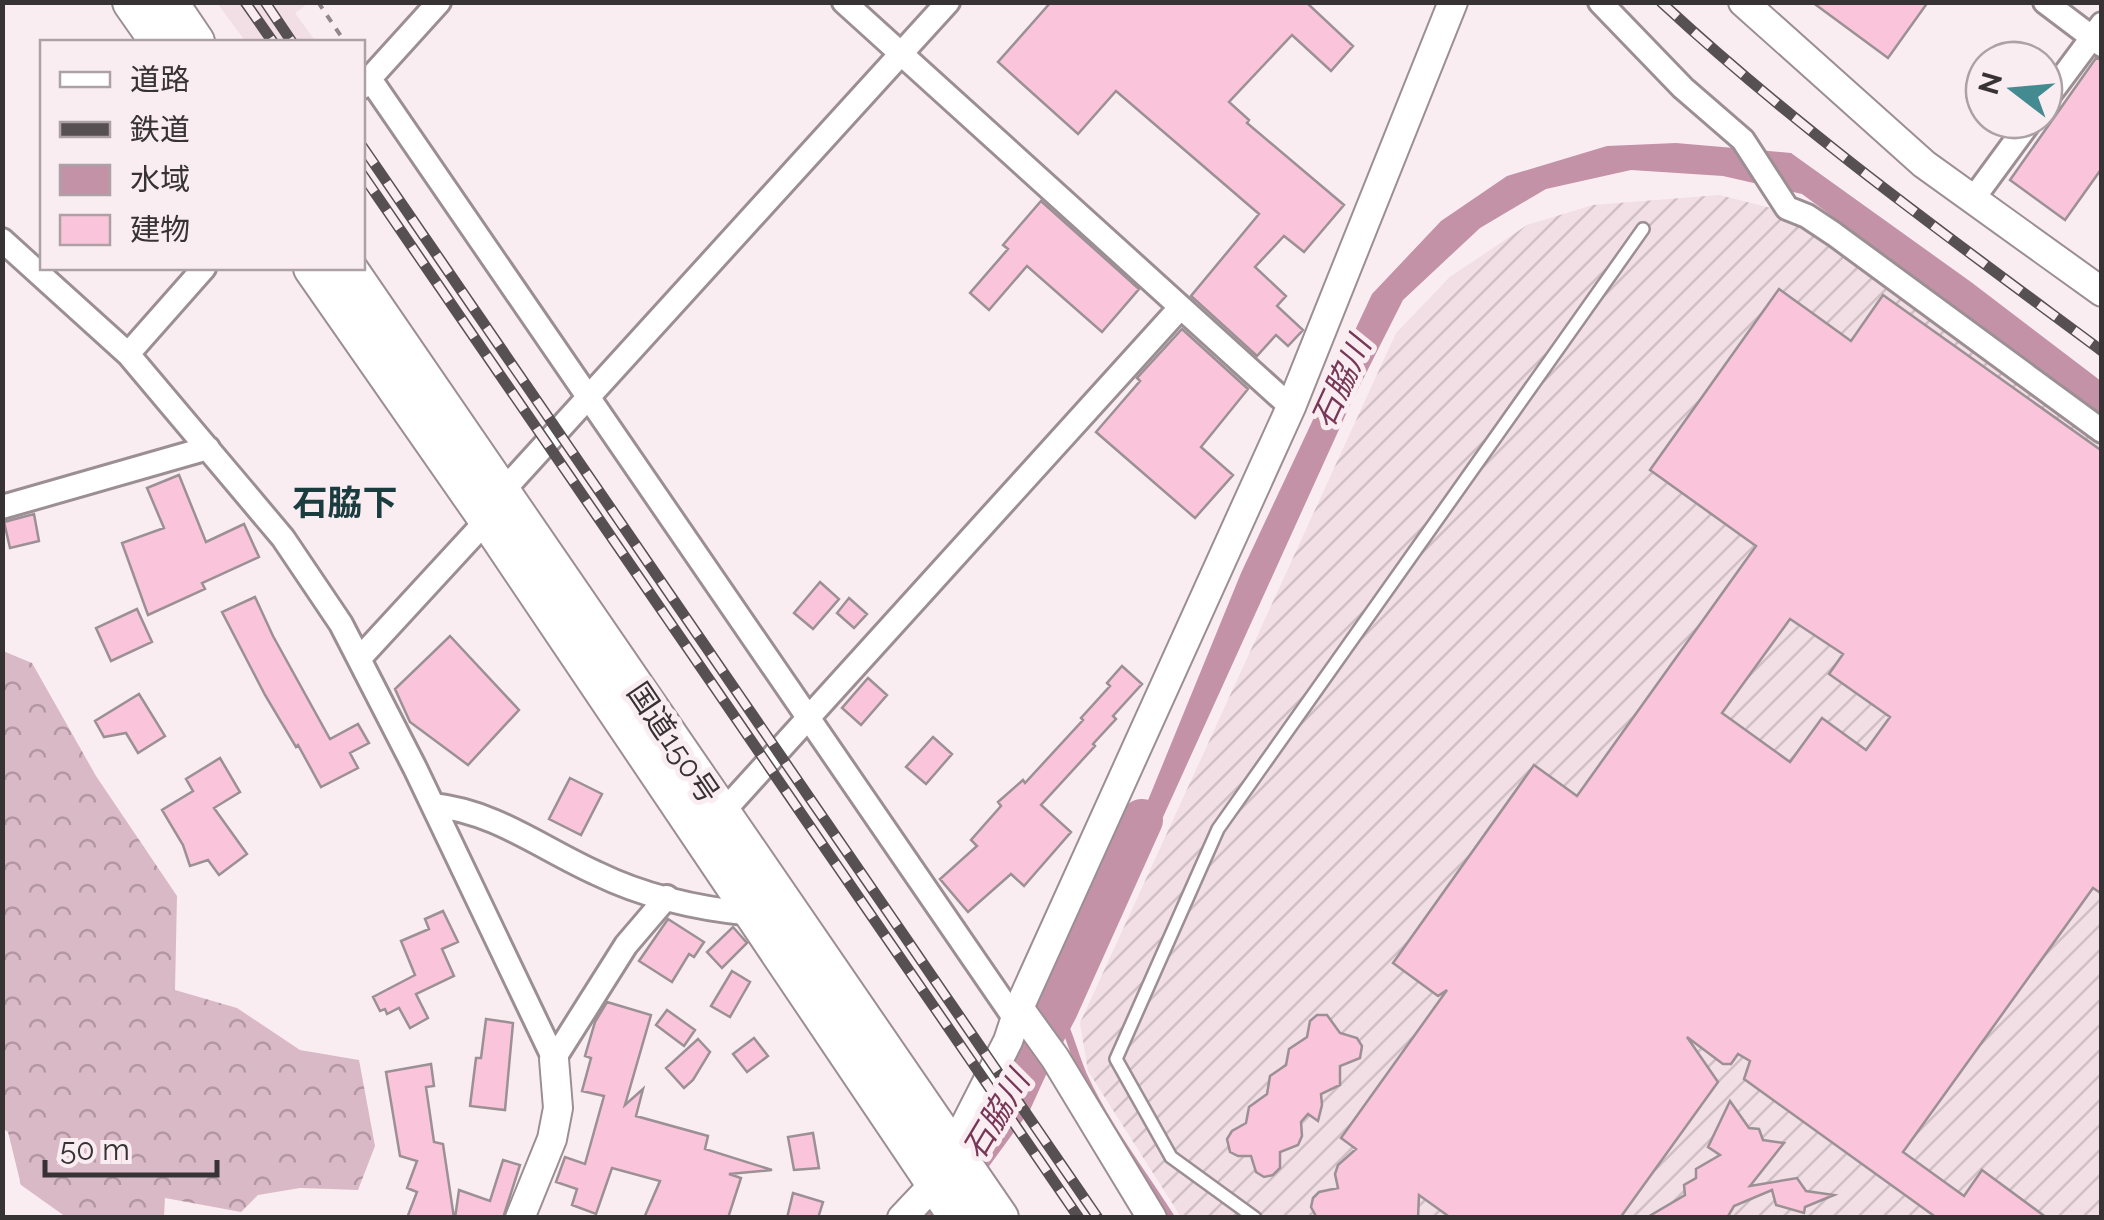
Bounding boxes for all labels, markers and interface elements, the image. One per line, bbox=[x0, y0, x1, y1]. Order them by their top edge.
legend bbox=[40, 40, 365, 270]
north arrow bbox=[1964, 40, 2064, 140]
text: 道路 bbox=[130, 62, 190, 97]
text: N bbox=[1972, 68, 2009, 98]
text: 鉄道 bbox=[130, 112, 190, 147]
text: 水域 bbox=[130, 162, 190, 197]
text: 建物 bbox=[130, 212, 190, 247]
water label: 石脇川 bbox=[1303, 328, 1379, 433]
district label: 石脇下 bbox=[292, 482, 398, 523]
street label: 国道150号 bbox=[620, 676, 726, 810]
water label: 石脇川 bbox=[955, 1062, 1038, 1165]
scale bar bbox=[45, 1115, 218, 1177]
text: 50 m bbox=[60, 1132, 130, 1167]

